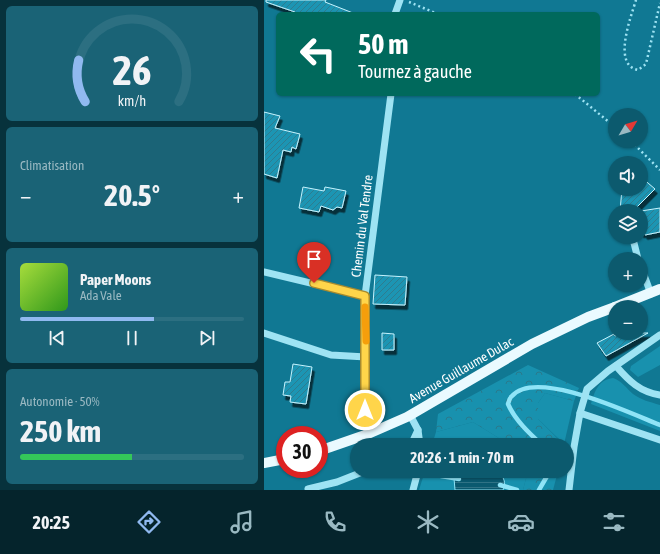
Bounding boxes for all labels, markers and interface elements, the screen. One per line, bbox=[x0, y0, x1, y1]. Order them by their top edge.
icon: left bbox=[292, 28, 344, 80]
text: 50 m bbox=[358, 28, 408, 60]
text: 26 bbox=[112, 45, 152, 93]
text: Tournez à gauche bbox=[358, 61, 472, 82]
text: km/h bbox=[118, 92, 146, 108]
north arrow bbox=[608, 108, 648, 148]
map controls bbox=[608, 108, 648, 340]
button: sound bbox=[608, 156, 648, 196]
text: Climatisation bbox=[20, 158, 84, 173]
street label: Chemin du Val Tendre bbox=[348, 174, 376, 278]
text: 20.5° bbox=[104, 178, 160, 212]
text: − bbox=[20, 182, 31, 208]
text: + bbox=[233, 182, 244, 208]
button: layers bbox=[608, 204, 648, 244]
pin bbox=[297, 242, 331, 283]
icon: arrive bbox=[303, 248, 325, 270]
button: + bbox=[608, 252, 648, 292]
text: Paper Moons bbox=[80, 271, 151, 288]
text: Ada Vale bbox=[80, 288, 122, 303]
button: − bbox=[608, 300, 648, 340]
icon: previous bbox=[46, 327, 68, 349]
icon: pause bbox=[121, 327, 143, 349]
icon: next bbox=[196, 327, 218, 349]
street label: Avenue Guillaume Dulac bbox=[406, 334, 516, 406]
position arrow bbox=[344, 389, 386, 431]
text: Autonomie · 50% bbox=[20, 394, 100, 409]
text: 250 km bbox=[20, 414, 101, 448]
speed limit sign: 30 bbox=[276, 426, 328, 478]
text: 20:26 · 1 min · 70 m bbox=[410, 449, 514, 466]
icon: directions bbox=[135, 508, 163, 536]
icon: music bbox=[228, 508, 256, 536]
icon: phone bbox=[321, 508, 349, 536]
icon: climate bbox=[414, 508, 442, 536]
icon: car bbox=[507, 508, 535, 536]
icon: filters bbox=[600, 508, 628, 536]
text: 20:25 bbox=[32, 512, 70, 533]

